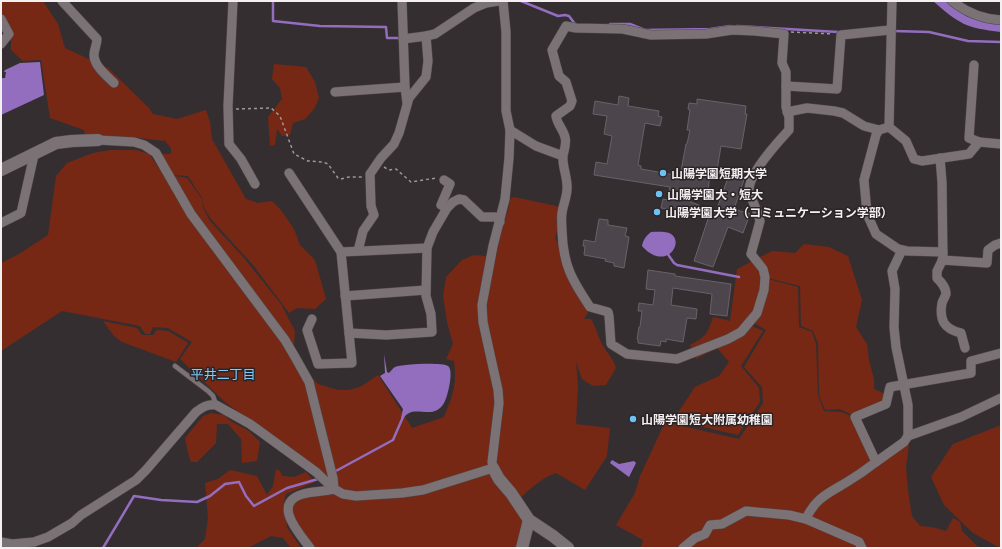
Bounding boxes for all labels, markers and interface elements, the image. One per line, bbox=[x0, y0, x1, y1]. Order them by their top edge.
place label: 山陽学園短期大学 bbox=[671, 165, 767, 182]
marker: 山陽学園短期大学 bbox=[658, 168, 668, 178]
place label: 山陽学園大・短大 bbox=[667, 186, 763, 203]
marker: 山陽学園大・短大 bbox=[654, 189, 664, 199]
place label: 山陽学園大学（コミュニケーション学部） bbox=[665, 204, 893, 221]
marker: 山陽学園大学（コミュニケーション学部） bbox=[652, 207, 662, 217]
district label: 平井二丁目 bbox=[190, 365, 256, 383]
place label: 山陽学園短大附属幼稚園 bbox=[641, 411, 773, 428]
marker: 山陽学園短大附属幼稚園 bbox=[628, 414, 638, 424]

